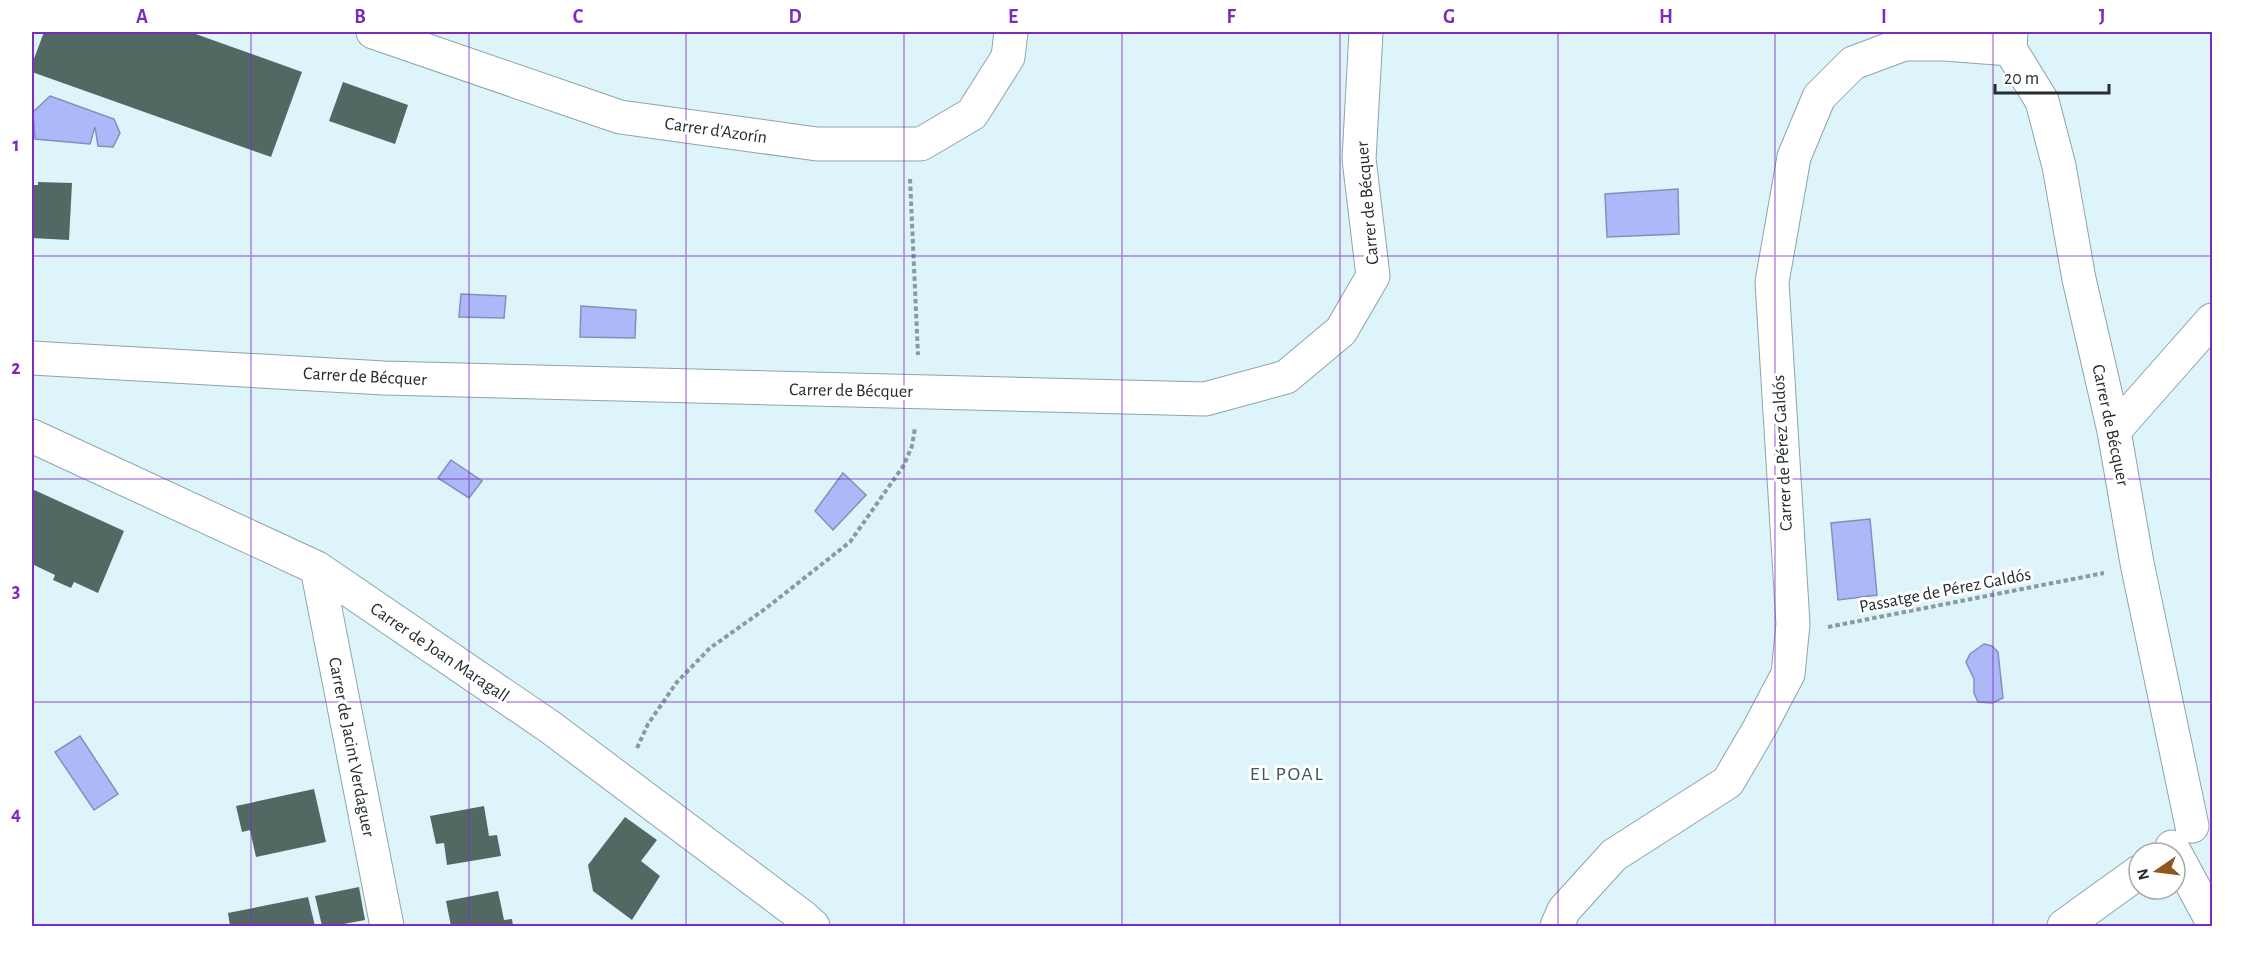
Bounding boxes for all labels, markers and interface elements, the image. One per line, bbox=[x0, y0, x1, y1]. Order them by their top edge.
text: A bbox=[136, 7, 148, 27]
text: B bbox=[354, 7, 366, 27]
text: C bbox=[573, 7, 584, 27]
text: D bbox=[788, 7, 802, 27]
text: E bbox=[1008, 7, 1018, 27]
text: F bbox=[1226, 7, 1236, 27]
text: G bbox=[1443, 7, 1455, 27]
text: H bbox=[1659, 7, 1673, 27]
text: I bbox=[1881, 7, 1887, 27]
text: J bbox=[2099, 7, 2105, 27]
scale bar bbox=[1995, 57, 2109, 95]
text: 20 m bbox=[2004, 70, 2039, 88]
street label: Carrer d'Azorín bbox=[664, 115, 768, 147]
text: 1 bbox=[12, 135, 20, 155]
street label: Carrer de Bécquer bbox=[1354, 140, 1382, 265]
text: 2 bbox=[11, 358, 21, 378]
street label: Carrer de Bécquer bbox=[2088, 363, 2132, 488]
street label: Carrer de Bécquer bbox=[303, 365, 427, 389]
street label: Carrer de Pérez Galdós bbox=[1770, 374, 1796, 531]
street label: Carrer de Bécquer bbox=[789, 381, 913, 401]
street label: Passatge de Pérez Galdós bbox=[1858, 566, 2033, 616]
text: 3 bbox=[12, 581, 20, 601]
street label: Carrer de Joan Maragall bbox=[367, 600, 512, 706]
street label: Carrer de Jacint Verdaguer bbox=[325, 656, 377, 839]
district label: EL POAL bbox=[1250, 764, 1324, 784]
text: 4 bbox=[11, 804, 21, 824]
north arrow bbox=[2127, 841, 2187, 901]
text: N bbox=[2134, 867, 2153, 882]

